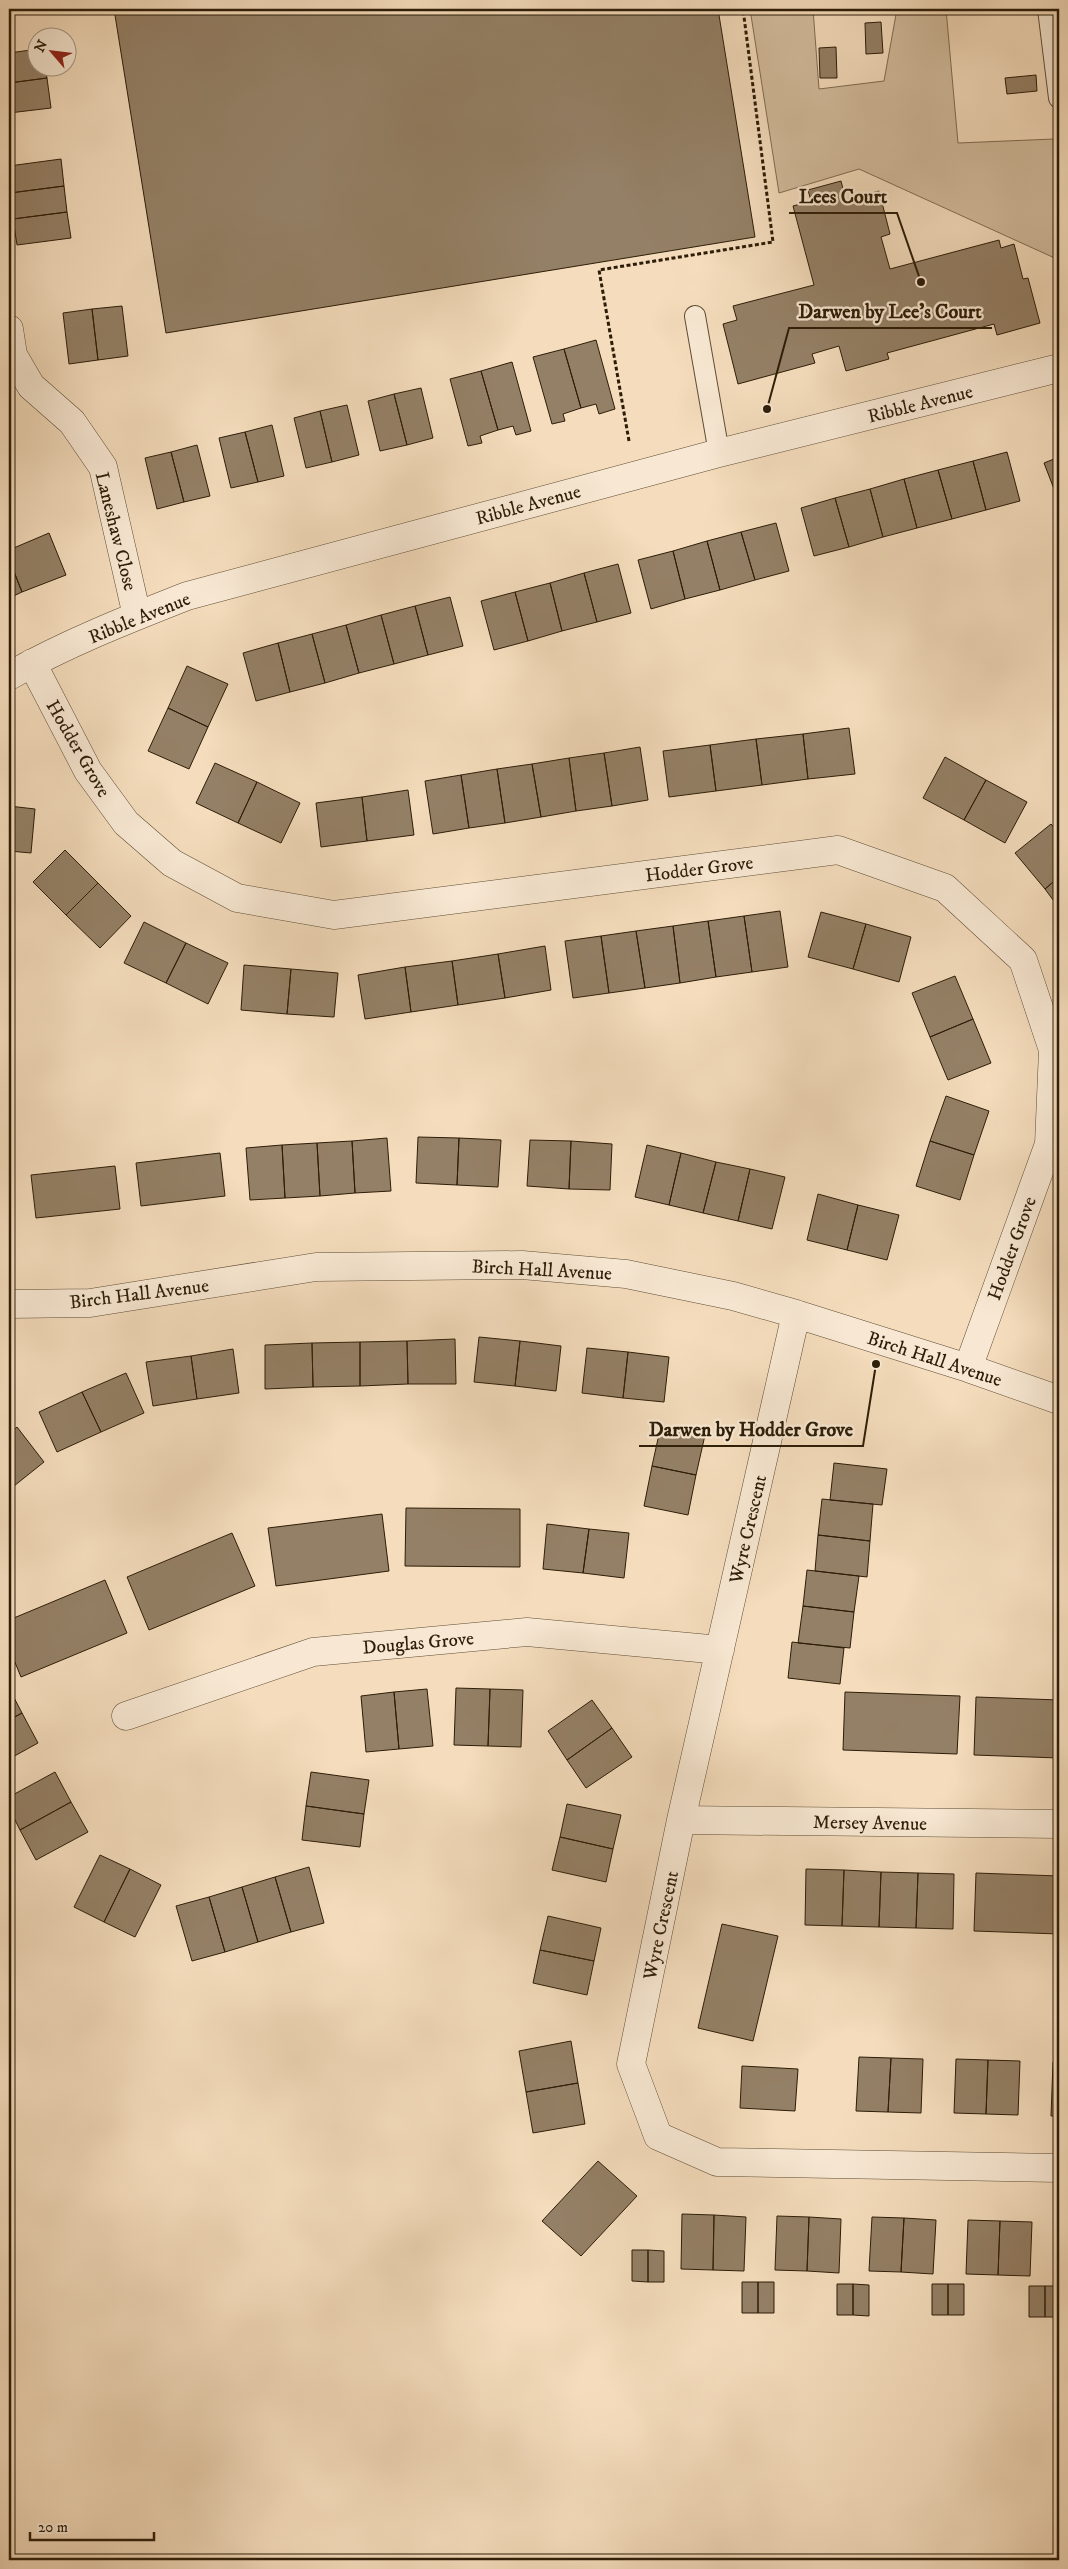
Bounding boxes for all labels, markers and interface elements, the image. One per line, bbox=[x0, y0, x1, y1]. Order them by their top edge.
north arrow bbox=[28, 28, 78, 78]
text: N bbox=[31, 37, 52, 56]
callout: Lees Court bbox=[789, 178, 897, 213]
text: Lees Court bbox=[799, 185, 888, 210]
callout: Darwen by Lee's Court bbox=[789, 293, 992, 328]
text: Darwen by Lee's Court bbox=[798, 300, 982, 325]
street label: Ribble Avenue bbox=[865, 380, 975, 429]
street label: Laneshaw Close bbox=[90, 470, 141, 593]
street label: Ribble Avenue bbox=[473, 480, 583, 530]
street label: Ribble Avenue bbox=[85, 588, 194, 649]
street label: Hodder Grove bbox=[41, 696, 115, 802]
street label: Hodder Grove bbox=[644, 851, 755, 888]
street label: Hodder Grove bbox=[983, 1193, 1042, 1303]
street label: Birch Hall Avenue bbox=[471, 1255, 613, 1286]
street label: Birch Hall Avenue bbox=[68, 1275, 210, 1314]
street label: Birch Hall Avenue bbox=[864, 1327, 1005, 1392]
callout: Darwen by Hodder Grove bbox=[639, 1411, 863, 1446]
text: Darwen by Hodder Grove bbox=[649, 1418, 854, 1443]
street label: Wyre Crescent bbox=[725, 1473, 772, 1587]
street label: Douglas Grove bbox=[361, 1627, 475, 1660]
street label: Mersey Avenue bbox=[813, 1811, 927, 1836]
street label: Wyre Crescent bbox=[638, 1869, 684, 1983]
scale bar bbox=[30, 2509, 154, 2541]
text: 20 m bbox=[38, 2518, 68, 2537]

